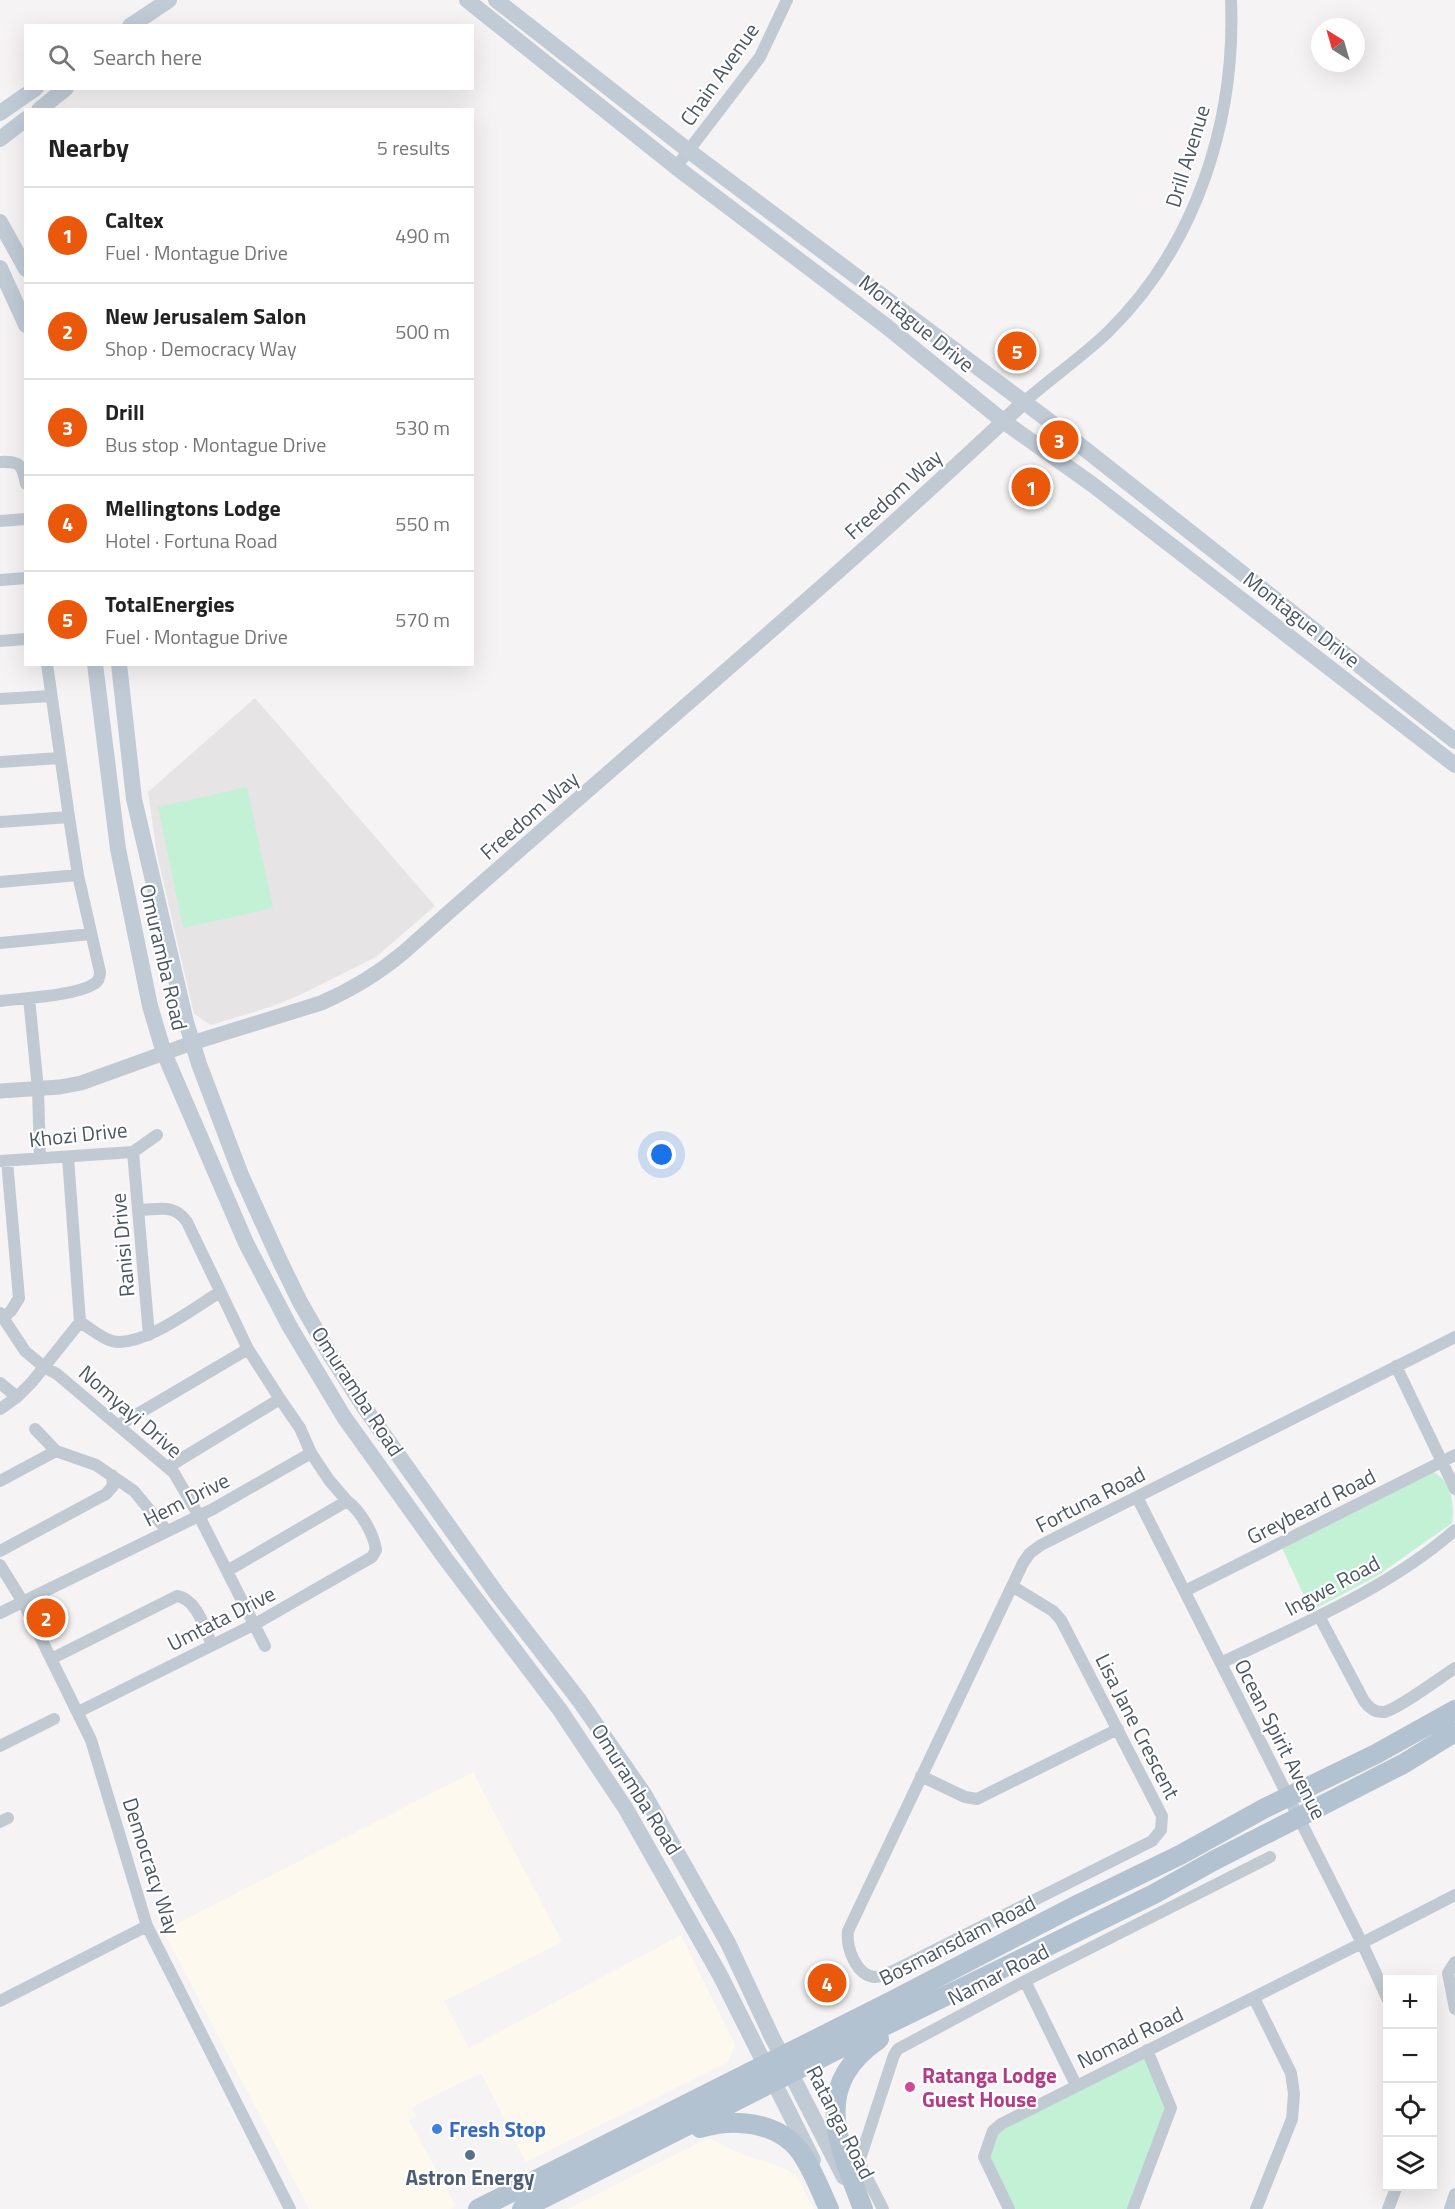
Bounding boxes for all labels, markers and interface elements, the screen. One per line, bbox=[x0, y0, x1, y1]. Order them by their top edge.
street label: Chain Avenue bbox=[672, 16, 766, 132]
north arrow bbox=[1311, 18, 1365, 72]
search box bbox=[24, 24, 474, 90]
text: Search here bbox=[93, 40, 202, 74]
icon: search bbox=[45, 41, 78, 74]
street label: Drill Avenue bbox=[1156, 101, 1218, 211]
text: Nearby bbox=[48, 128, 129, 167]
text: 5 results bbox=[377, 132, 450, 163]
text: Caltex bbox=[105, 203, 164, 237]
text: 1 bbox=[62, 220, 73, 251]
text: 490 m bbox=[395, 220, 450, 251]
text: Fuel · Montague Drive bbox=[105, 237, 288, 268]
street label: Montague Drive bbox=[852, 266, 982, 380]
text: New Jerusalem Salon bbox=[105, 299, 306, 333]
text: 2 bbox=[62, 316, 73, 347]
text: 500 m bbox=[395, 316, 450, 347]
pin: 5 bbox=[998, 328, 1036, 374]
text: Shop · Democracy Way bbox=[105, 333, 297, 364]
text: Drill bbox=[105, 395, 145, 429]
text: 3 bbox=[62, 412, 73, 443]
text: 530 m bbox=[395, 412, 450, 443]
pin: 3 bbox=[1040, 418, 1078, 462]
text: Bus stop · Montague Drive bbox=[105, 429, 326, 460]
street label: Freedom Way bbox=[837, 441, 949, 547]
pin: 1 bbox=[1012, 464, 1050, 510]
text: Mellingtons Lodge bbox=[105, 491, 281, 525]
text: 4 bbox=[62, 508, 73, 539]
text: 550 m bbox=[395, 508, 450, 539]
text: Hotel · Fortuna Road bbox=[105, 525, 278, 556]
street label: Montague Drive bbox=[1237, 563, 1367, 675]
text: TotalEnergies bbox=[105, 587, 235, 621]
text: 5 bbox=[62, 604, 73, 635]
text: 570 m bbox=[395, 604, 450, 635]
text: Fuel · Montague Drive bbox=[105, 621, 288, 652]
street label: Freedom Way bbox=[472, 763, 586, 867]
street label: Omuramba Road bbox=[132, 881, 196, 1033]
street label: Khozi Drive bbox=[27, 1113, 129, 1155]
your location bbox=[647, 1140, 676, 1169]
street label: Ranisi Drive bbox=[102, 1192, 142, 1298]
street label: Omuramba Road bbox=[304, 1320, 412, 1462]
street label: Nomyayi Drive bbox=[72, 1357, 190, 1465]
street label: Fortuna Road bbox=[1030, 1458, 1150, 1540]
street label: Greybeard Road bbox=[1241, 1460, 1381, 1552]
street label: Hem Drive bbox=[137, 1464, 235, 1534]
street label: Ingwe Road bbox=[1279, 1547, 1385, 1623]
street label: Umtata Drive bbox=[161, 1577, 281, 1659]
pin: 2 bbox=[26, 1596, 66, 1640]
street label: Lisa Jane Crescent bbox=[1088, 1648, 1189, 1805]
street label: Ocean Spirit Avenue bbox=[1227, 1653, 1335, 1825]
street label: Omuramba Road bbox=[584, 1717, 690, 1861]
street label: Democracy Way bbox=[115, 1793, 189, 1939]
street label: Bosmansdam Road bbox=[873, 1887, 1041, 1993]
street label: Namar Road bbox=[942, 1935, 1054, 2013]
pin: 4 bbox=[808, 1960, 846, 2006]
map controls bbox=[1383, 1975, 1437, 2191]
button: + bbox=[1383, 1975, 1437, 2029]
street label: Nomad Road bbox=[1072, 1998, 1188, 2076]
button: − bbox=[1383, 2029, 1437, 2083]
street label: Ratanga Road bbox=[799, 2059, 883, 2185]
place label: Ratanga Lodge Guest House bbox=[922, 2059, 1057, 2115]
marker: Ratanga Lodge Guest House bbox=[903, 2080, 917, 2094]
button: locate bbox=[1383, 2083, 1437, 2137]
place label: Fresh Stop bbox=[449, 2113, 546, 2145]
marker: Fresh Stop bbox=[430, 2122, 444, 2136]
button: layers bbox=[1383, 2137, 1437, 2191]
marker: Astron Energy bbox=[463, 2148, 477, 2162]
place label: Astron Energy bbox=[406, 2161, 535, 2193]

